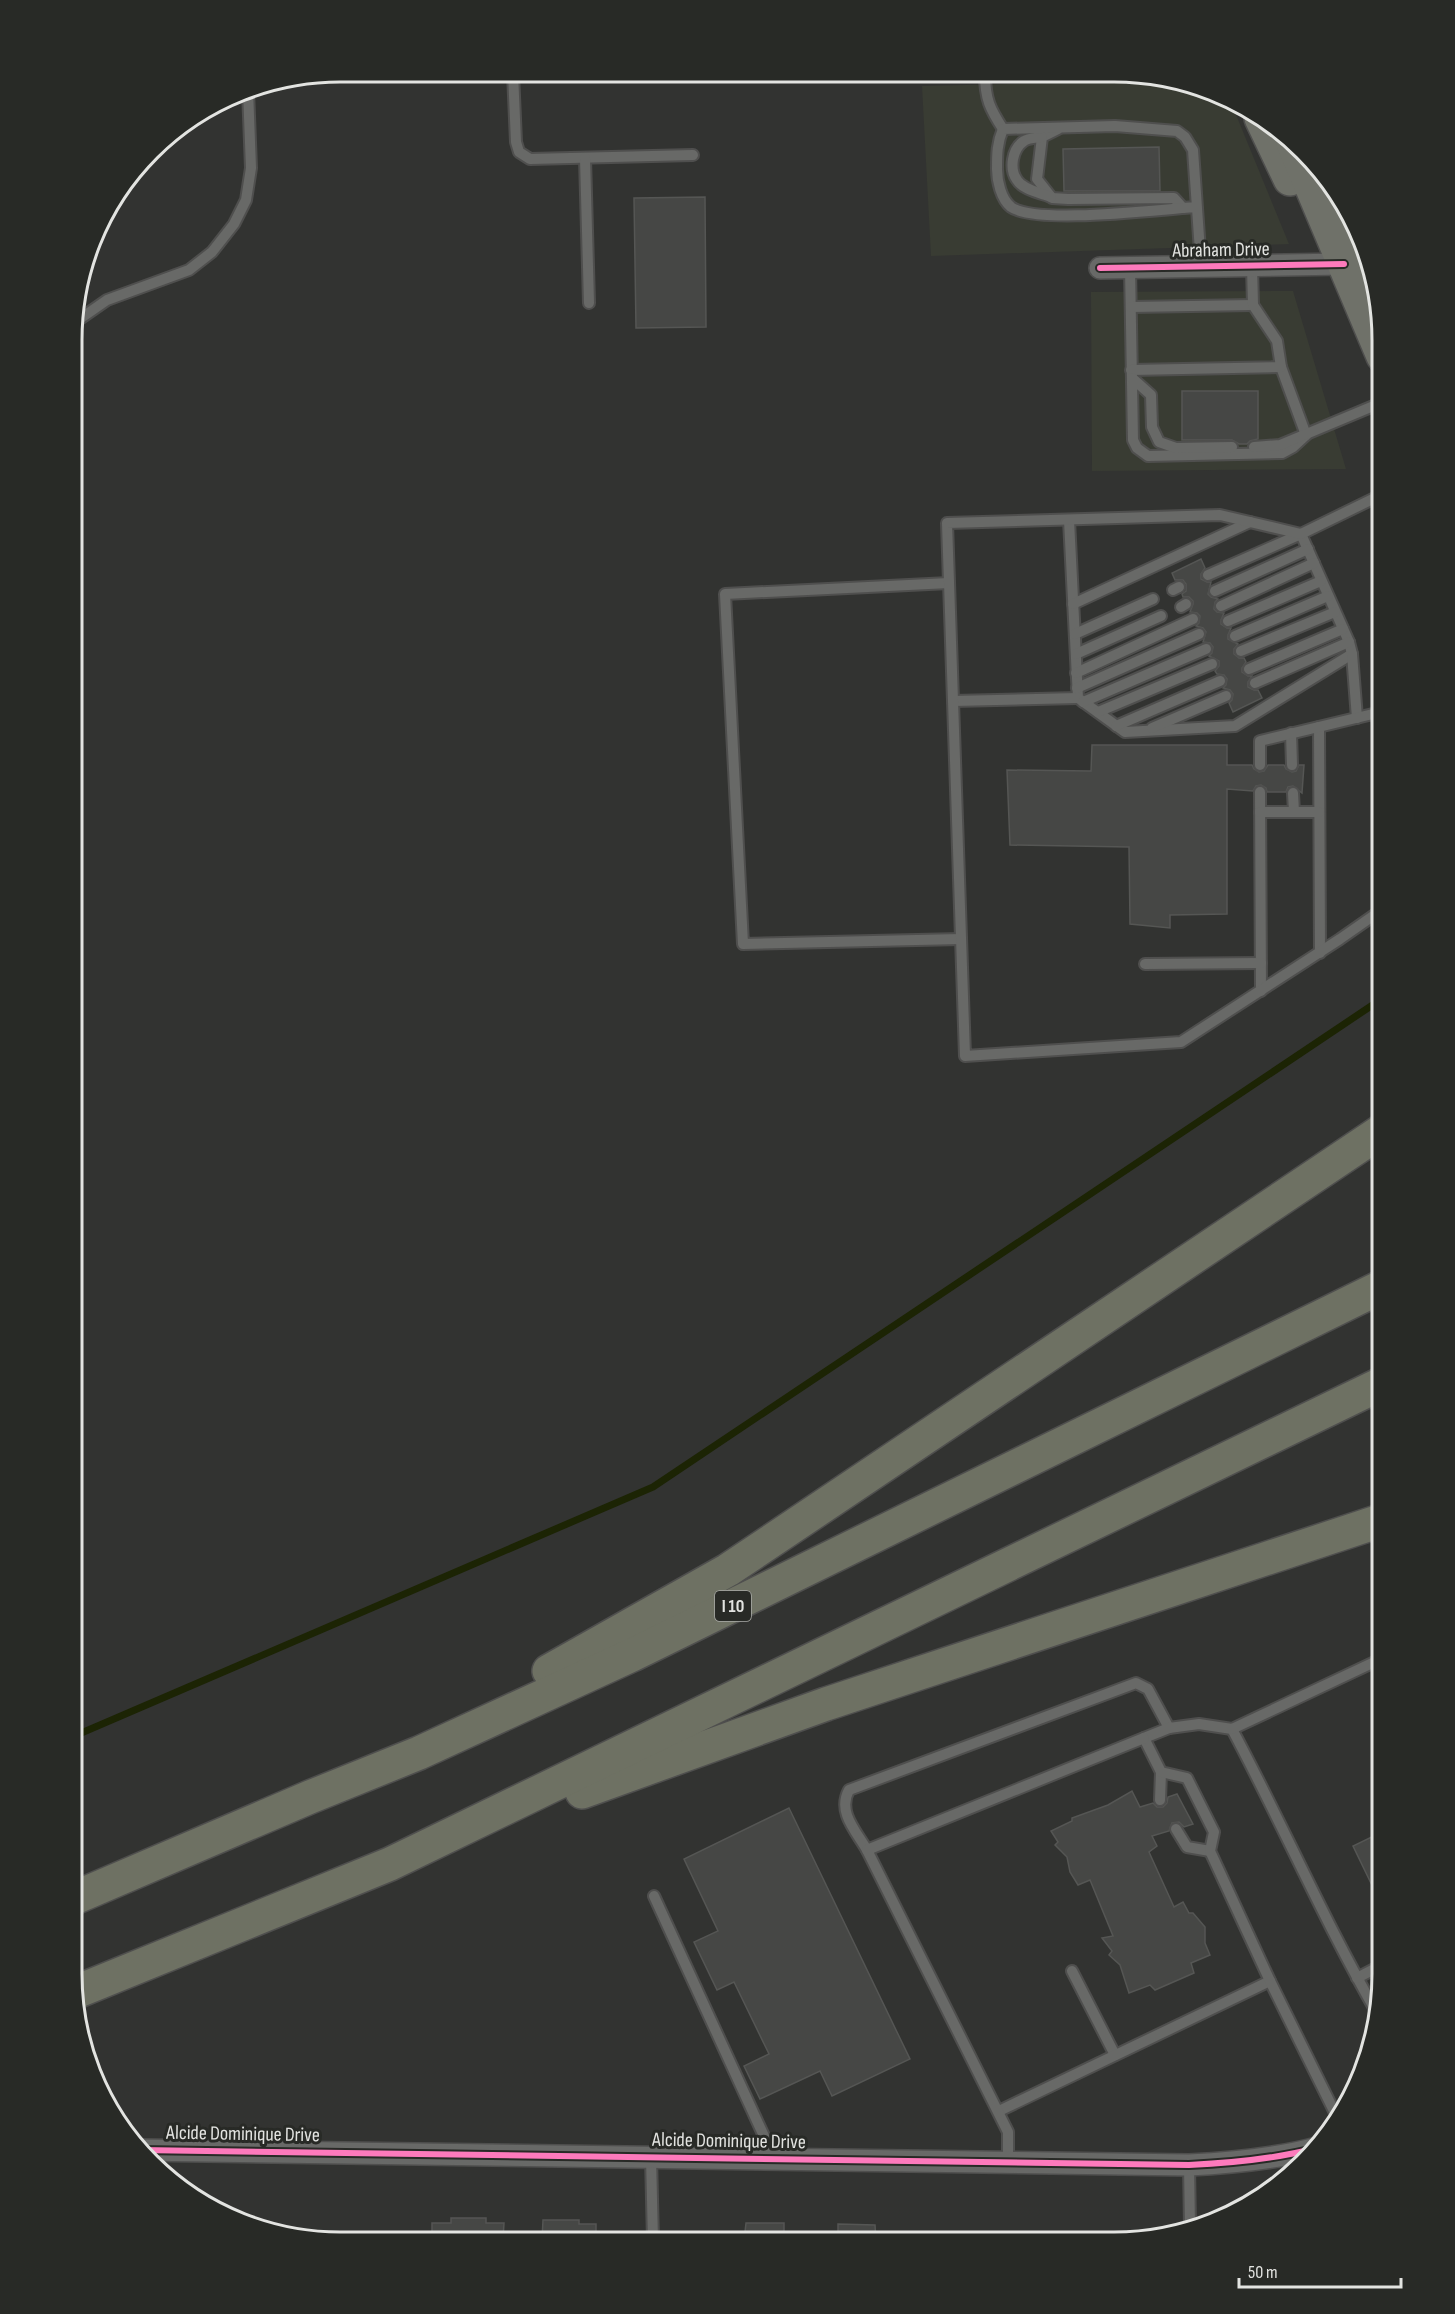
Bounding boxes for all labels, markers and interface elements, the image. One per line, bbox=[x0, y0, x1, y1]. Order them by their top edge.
street label: Abraham Drive bbox=[1171, 237, 1270, 263]
road number: I 10 bbox=[715, 1591, 751, 1621]
street label: Alcide Dominique Drive bbox=[165, 2121, 320, 2147]
street label: Alcide Dominique Drive bbox=[651, 2128, 806, 2154]
scale bar bbox=[1239, 2251, 1401, 2289]
text: 50 m bbox=[1248, 2262, 1278, 2283]

